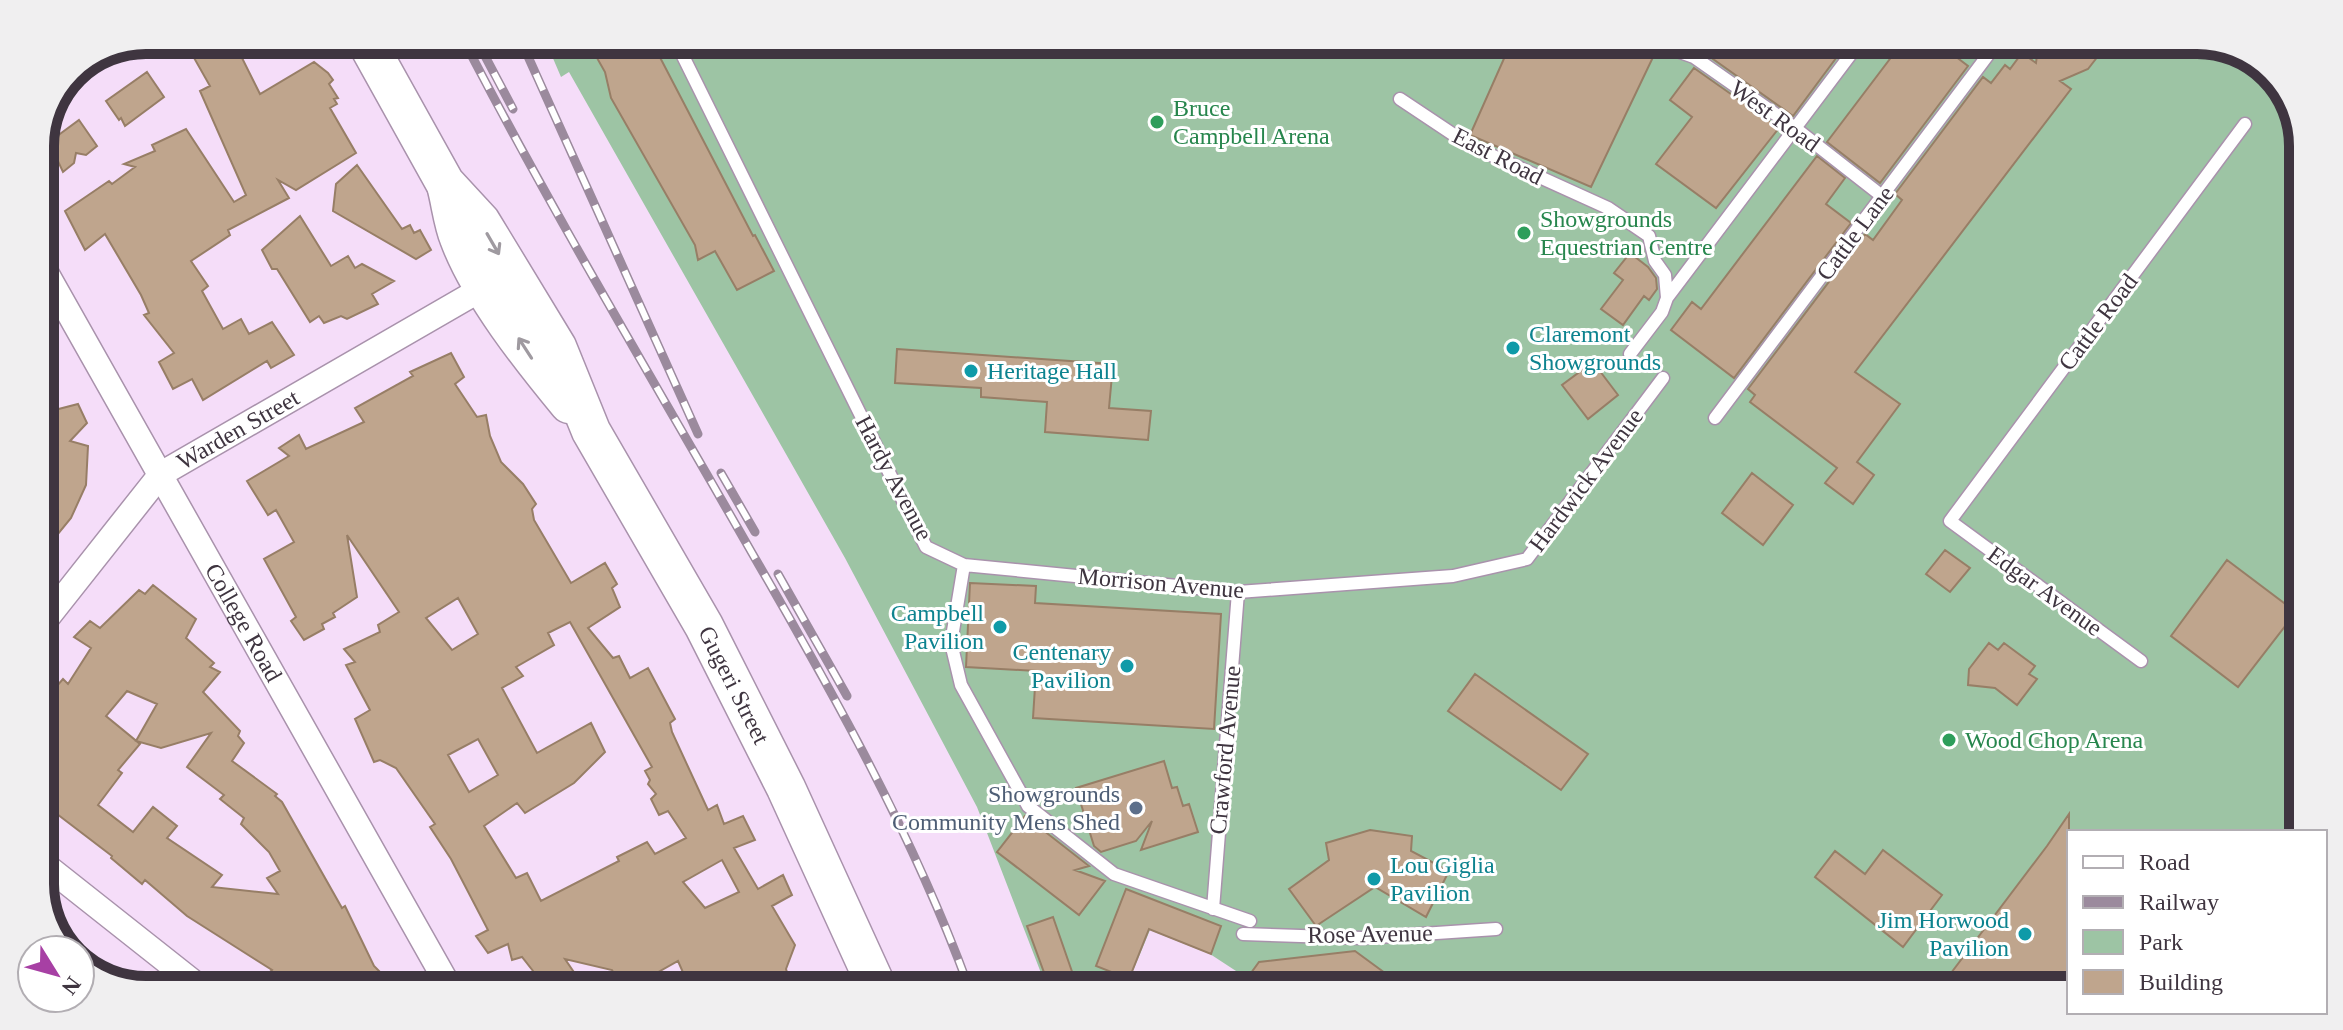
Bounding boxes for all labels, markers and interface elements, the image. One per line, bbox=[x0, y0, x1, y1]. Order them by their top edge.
street label: West Road bbox=[1725, 75, 1825, 157]
place label: Bruce Campbell Arena bbox=[1173, 95, 1330, 149]
marker: Bruce Campbell Arena bbox=[1148, 113, 1166, 131]
street label: East Road bbox=[1448, 122, 1548, 190]
street label: Cattle Lane bbox=[1811, 181, 1899, 285]
place label: Showgrounds Equestrian Centre bbox=[1540, 206, 1713, 260]
marker: Showgrounds Equestrian Centre bbox=[1515, 224, 1533, 242]
one-way arrow bbox=[485, 232, 501, 255]
street label: Cattle Road bbox=[2053, 269, 2143, 375]
place label: Claremont Showgrounds bbox=[1529, 321, 1661, 375]
one-way arrow bbox=[517, 338, 533, 360]
marker: Claremont Showgrounds bbox=[1504, 339, 1522, 357]
place label: Heritage Hall bbox=[987, 358, 1117, 384]
marker: Heritage Hall bbox=[962, 362, 980, 380]
street label: Warden Street bbox=[173, 384, 304, 475]
street label: Hardwick Avenue bbox=[1524, 403, 1648, 557]
street label: Hardy Avenue bbox=[850, 411, 938, 545]
street label: Edgar Avenue bbox=[1983, 541, 2107, 641]
street label: College Road bbox=[200, 559, 287, 686]
street label: Morrison Avenue bbox=[1077, 563, 1245, 603]
place label: Campbell Pavilion bbox=[891, 600, 984, 654]
marker: Campbell Pavilion bbox=[991, 618, 1009, 636]
street label: Gugeri Street bbox=[693, 622, 775, 749]
place label: Centenary Pavilion bbox=[1012, 639, 1111, 693]
marker: Centenary Pavilion bbox=[1118, 657, 1136, 675]
street label: Crawford Avenue bbox=[1205, 664, 1245, 836]
place label: Wood Chop Arena bbox=[1965, 727, 2143, 753]
marker: Wood Chop Arena bbox=[1940, 731, 1958, 749]
place label: Showgrounds Community Mens Shed bbox=[892, 781, 1120, 835]
marker: Showgrounds Community Mens Shed bbox=[1127, 799, 1145, 817]
legend bbox=[2067, 830, 2327, 1014]
text: Road bbox=[2139, 849, 2190, 875]
place label: Lou Giglia Pavilion bbox=[1390, 852, 1495, 906]
marker: Lou Giglia Pavilion bbox=[1365, 870, 1383, 888]
text: Railway bbox=[2139, 889, 2219, 915]
place label: Jim Horwood Pavilion bbox=[1878, 907, 2009, 961]
street label: Rose Avenue bbox=[1307, 920, 1433, 948]
marker: Jim Horwood Pavilion bbox=[2016, 925, 2034, 943]
text: Park bbox=[2139, 929, 2183, 955]
north arrow bbox=[16, 934, 96, 1014]
text: Building bbox=[2139, 969, 2223, 995]
text: N bbox=[57, 972, 86, 1000]

